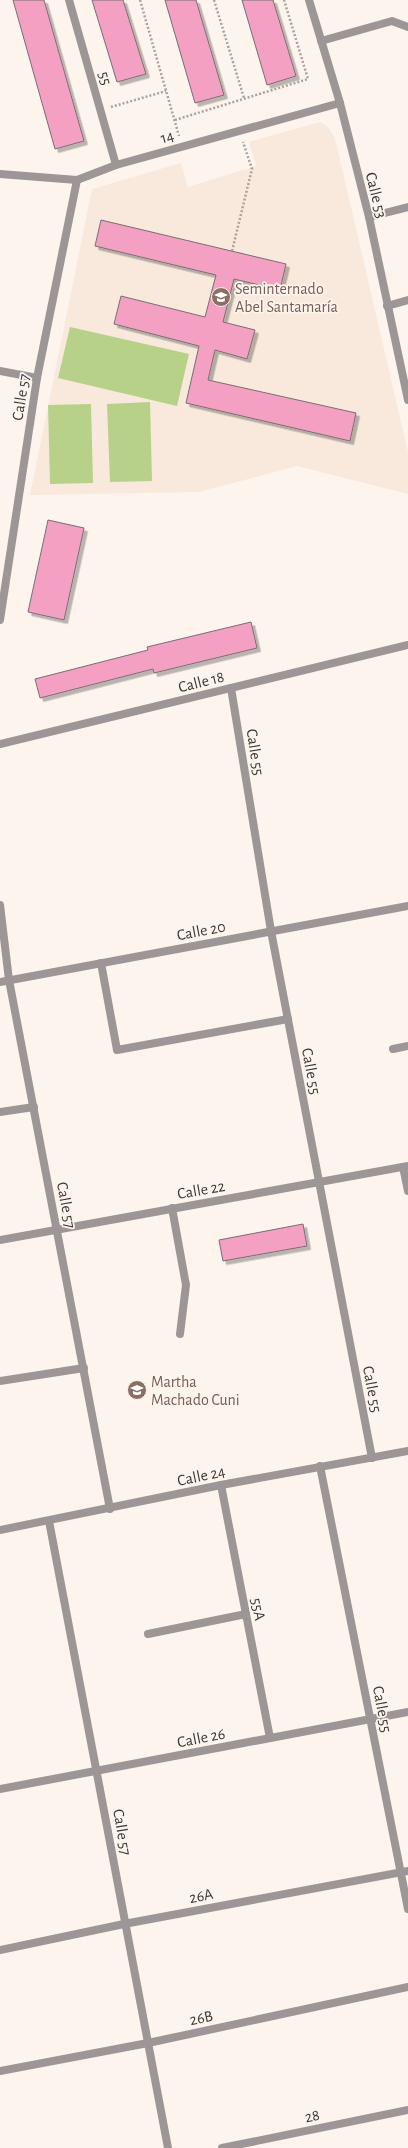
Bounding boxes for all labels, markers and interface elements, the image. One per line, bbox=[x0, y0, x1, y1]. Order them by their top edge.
street label: 55 bbox=[96, 70, 115, 87]
street label: 14 bbox=[159, 127, 176, 146]
street label: Calle 53 bbox=[363, 171, 389, 220]
place label: Seminternado Abel Santamaría bbox=[235, 281, 338, 315]
school or university icon: Seminternado Abel Santamaría bbox=[210, 286, 232, 308]
street label: Calle 57 bbox=[9, 372, 33, 422]
street label: Calle 18 bbox=[177, 669, 226, 695]
street label: Calle 55 bbox=[243, 728, 267, 777]
street label: Calle 20 bbox=[175, 918, 227, 944]
street label: Calle 55 bbox=[299, 1047, 323, 1096]
street label: Calle 22 bbox=[176, 1178, 226, 1202]
street label: Calle 57 bbox=[54, 1181, 78, 1230]
street label: Calle 55 bbox=[360, 1365, 384, 1414]
place label: Martha Machado Cuni bbox=[151, 1374, 240, 1408]
school or university icon: Martha Machado Cuni bbox=[126, 1379, 148, 1401]
street label: Calle 24 bbox=[176, 1463, 227, 1489]
street label: 55A bbox=[248, 1597, 268, 1622]
street label: Calle 55 bbox=[370, 1685, 394, 1734]
street label: Calle 26 bbox=[176, 1726, 226, 1750]
street label: Calle 57 bbox=[110, 1808, 134, 1857]
street label: 26A bbox=[188, 1886, 215, 1906]
street label: 26B bbox=[188, 2008, 214, 2028]
street label: 28 bbox=[303, 2107, 321, 2125]

